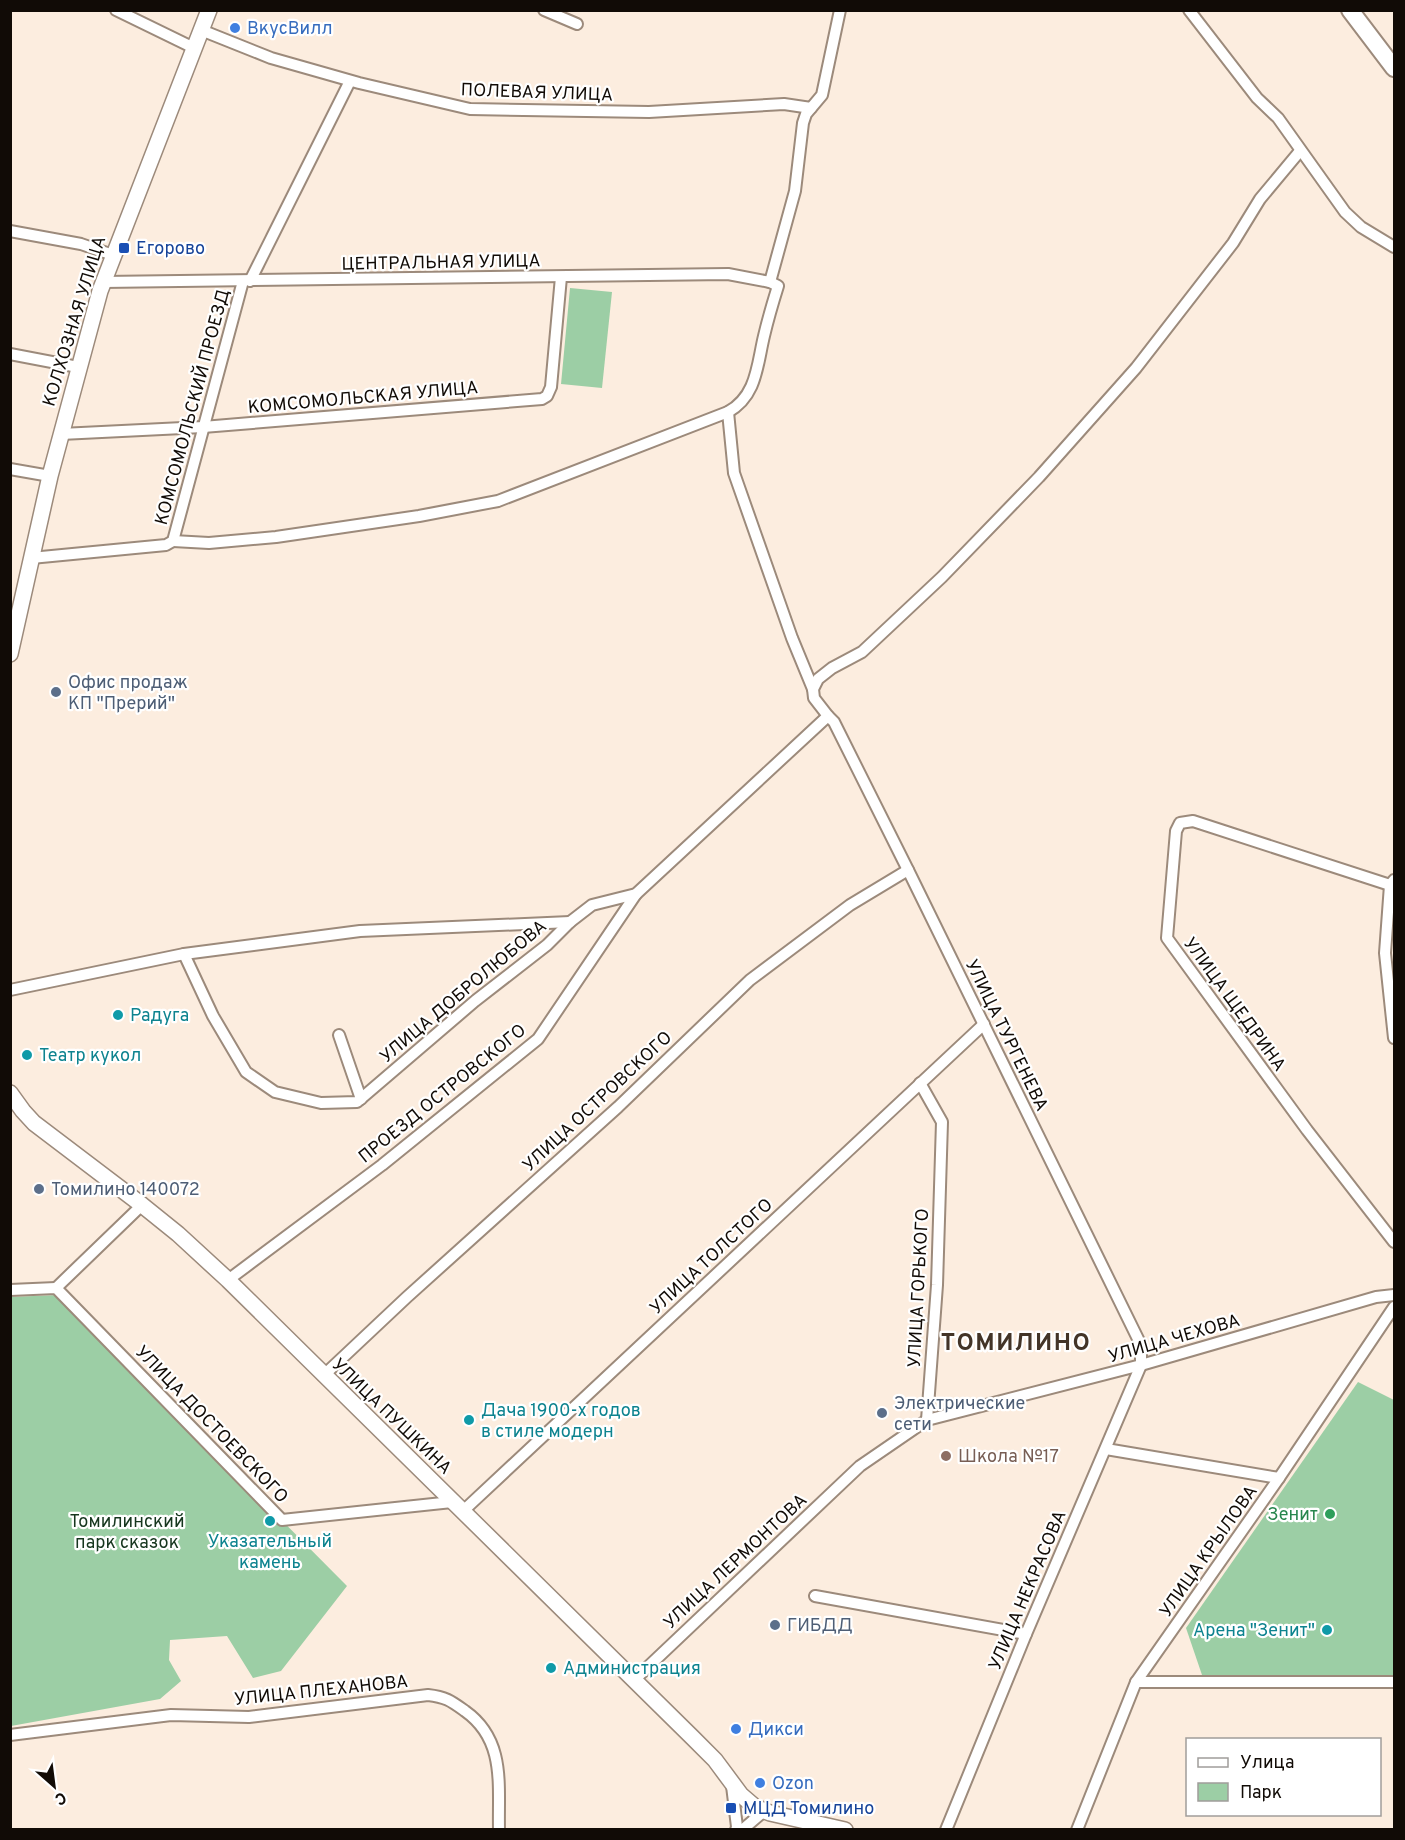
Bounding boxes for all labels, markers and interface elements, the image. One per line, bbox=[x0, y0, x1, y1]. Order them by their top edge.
place label: ВкусВилл bbox=[247, 18, 332, 41]
marker: ВкусВилл bbox=[228, 21, 242, 35]
street label: ПОЛЕВАЯ УЛИЦА bbox=[460, 79, 614, 108]
street label: КОЛХОЗНАЯ УЛИЦА bbox=[39, 233, 112, 409]
place label: Егорово bbox=[136, 238, 205, 261]
marker: Егорово bbox=[117, 241, 131, 255]
street label: ЦЕНТРАЛЬНАЯ УЛИЦА bbox=[341, 250, 541, 277]
street label: КОМСОМОЛЬСКИЙ ПРОЕЗД bbox=[149, 286, 236, 528]
street label: КОМСОМОЛЬСКАЯ УЛИЦА bbox=[247, 377, 479, 420]
place label: Офис продаж КП "Прерий" bbox=[68, 672, 188, 716]
marker: Офис продаж КП "Прерий" bbox=[49, 685, 63, 699]
street label: УЛИЦА ДОБРОЛЮБОВА bbox=[376, 916, 552, 1069]
street label: УЛИЦА ЩЕДРИНА bbox=[1177, 933, 1290, 1077]
street label: УЛИЦА ТУРГЕНЕВА bbox=[959, 956, 1052, 1115]
place label: Радуга bbox=[130, 1005, 189, 1028]
marker: Радуга bbox=[111, 1008, 125, 1022]
street label: ПРОЕЗД ОСТРОВСКОГО bbox=[354, 1019, 531, 1169]
street label: УЛИЦА ОСТРОВСКОГО bbox=[518, 1027, 678, 1177]
place label: Театр кукол bbox=[39, 1045, 141, 1068]
marker: Театр кукол bbox=[20, 1048, 34, 1062]
place label: Томилино 140072 bbox=[51, 1179, 200, 1202]
marker: Томилино 140072 bbox=[32, 1182, 46, 1196]
street label: УЛИЦА ТОЛСТОГО bbox=[646, 1194, 778, 1320]
street label: УЛИЦА ГОРЬКОГО bbox=[904, 1208, 935, 1368]
street label: УЛИЦА ЧЕХОВА bbox=[1106, 1310, 1243, 1369]
district label: ТОМИЛИНО bbox=[941, 1329, 1091, 1359]
street label: УЛИЦА ДОСТОЕВСКОГО bbox=[130, 1341, 292, 1509]
street label: УЛИЦА ПУШКИНА bbox=[326, 1354, 456, 1480]
place label: Электрические сети bbox=[894, 1393, 1025, 1437]
place label: Дача 1900-х годов в стиле модерн bbox=[481, 1400, 641, 1444]
marker: Электрические сети bbox=[875, 1406, 889, 1420]
marker: Дача 1900-х годов в стиле модерн bbox=[462, 1413, 476, 1427]
place label: Школа №17 bbox=[958, 1446, 1059, 1469]
marker: Школа №17 bbox=[939, 1449, 953, 1463]
street label: УЛИЦА КРЫЛОВА bbox=[1155, 1481, 1263, 1622]
street label: УЛИЦА ЛЕРМОНТОВА bbox=[659, 1489, 813, 1635]
place label: Зенит bbox=[1267, 1504, 1318, 1527]
street label: УЛИЦА НЕКРАСОВА bbox=[984, 1507, 1072, 1674]
marker: Зенит bbox=[1323, 1507, 1337, 1521]
park label: Томилинский парк сказок bbox=[69, 1511, 185, 1555]
marker: Указательный камень bbox=[263, 1514, 277, 1528]
place label: Указательный камень bbox=[208, 1531, 332, 1575]
place label: ГИБДД bbox=[787, 1615, 853, 1638]
marker: ГИБДД bbox=[768, 1618, 782, 1632]
place label: Арена "Зенит" bbox=[1193, 1620, 1315, 1643]
marker: Арена "Зенит" bbox=[1320, 1623, 1334, 1637]
place label: Администрация bbox=[563, 1658, 701, 1681]
marker: Администрация bbox=[544, 1661, 558, 1675]
street label: УЛИЦА ПЛЕХАНОВА bbox=[233, 1671, 409, 1712]
place label: Дикси bbox=[748, 1719, 804, 1742]
marker: Дикси bbox=[729, 1722, 743, 1736]
legend bbox=[1186, 1738, 1381, 1816]
text: Улица bbox=[1240, 1752, 1294, 1775]
north arrow bbox=[24, 1756, 84, 1816]
place label: Ozon bbox=[772, 1773, 814, 1796]
marker: Ozon bbox=[753, 1776, 767, 1790]
text: Парк bbox=[1240, 1782, 1282, 1805]
text: С bbox=[51, 1786, 69, 1809]
place label: МЦД Томилино bbox=[743, 1798, 874, 1821]
marker: МЦД Томилино bbox=[724, 1801, 738, 1815]

